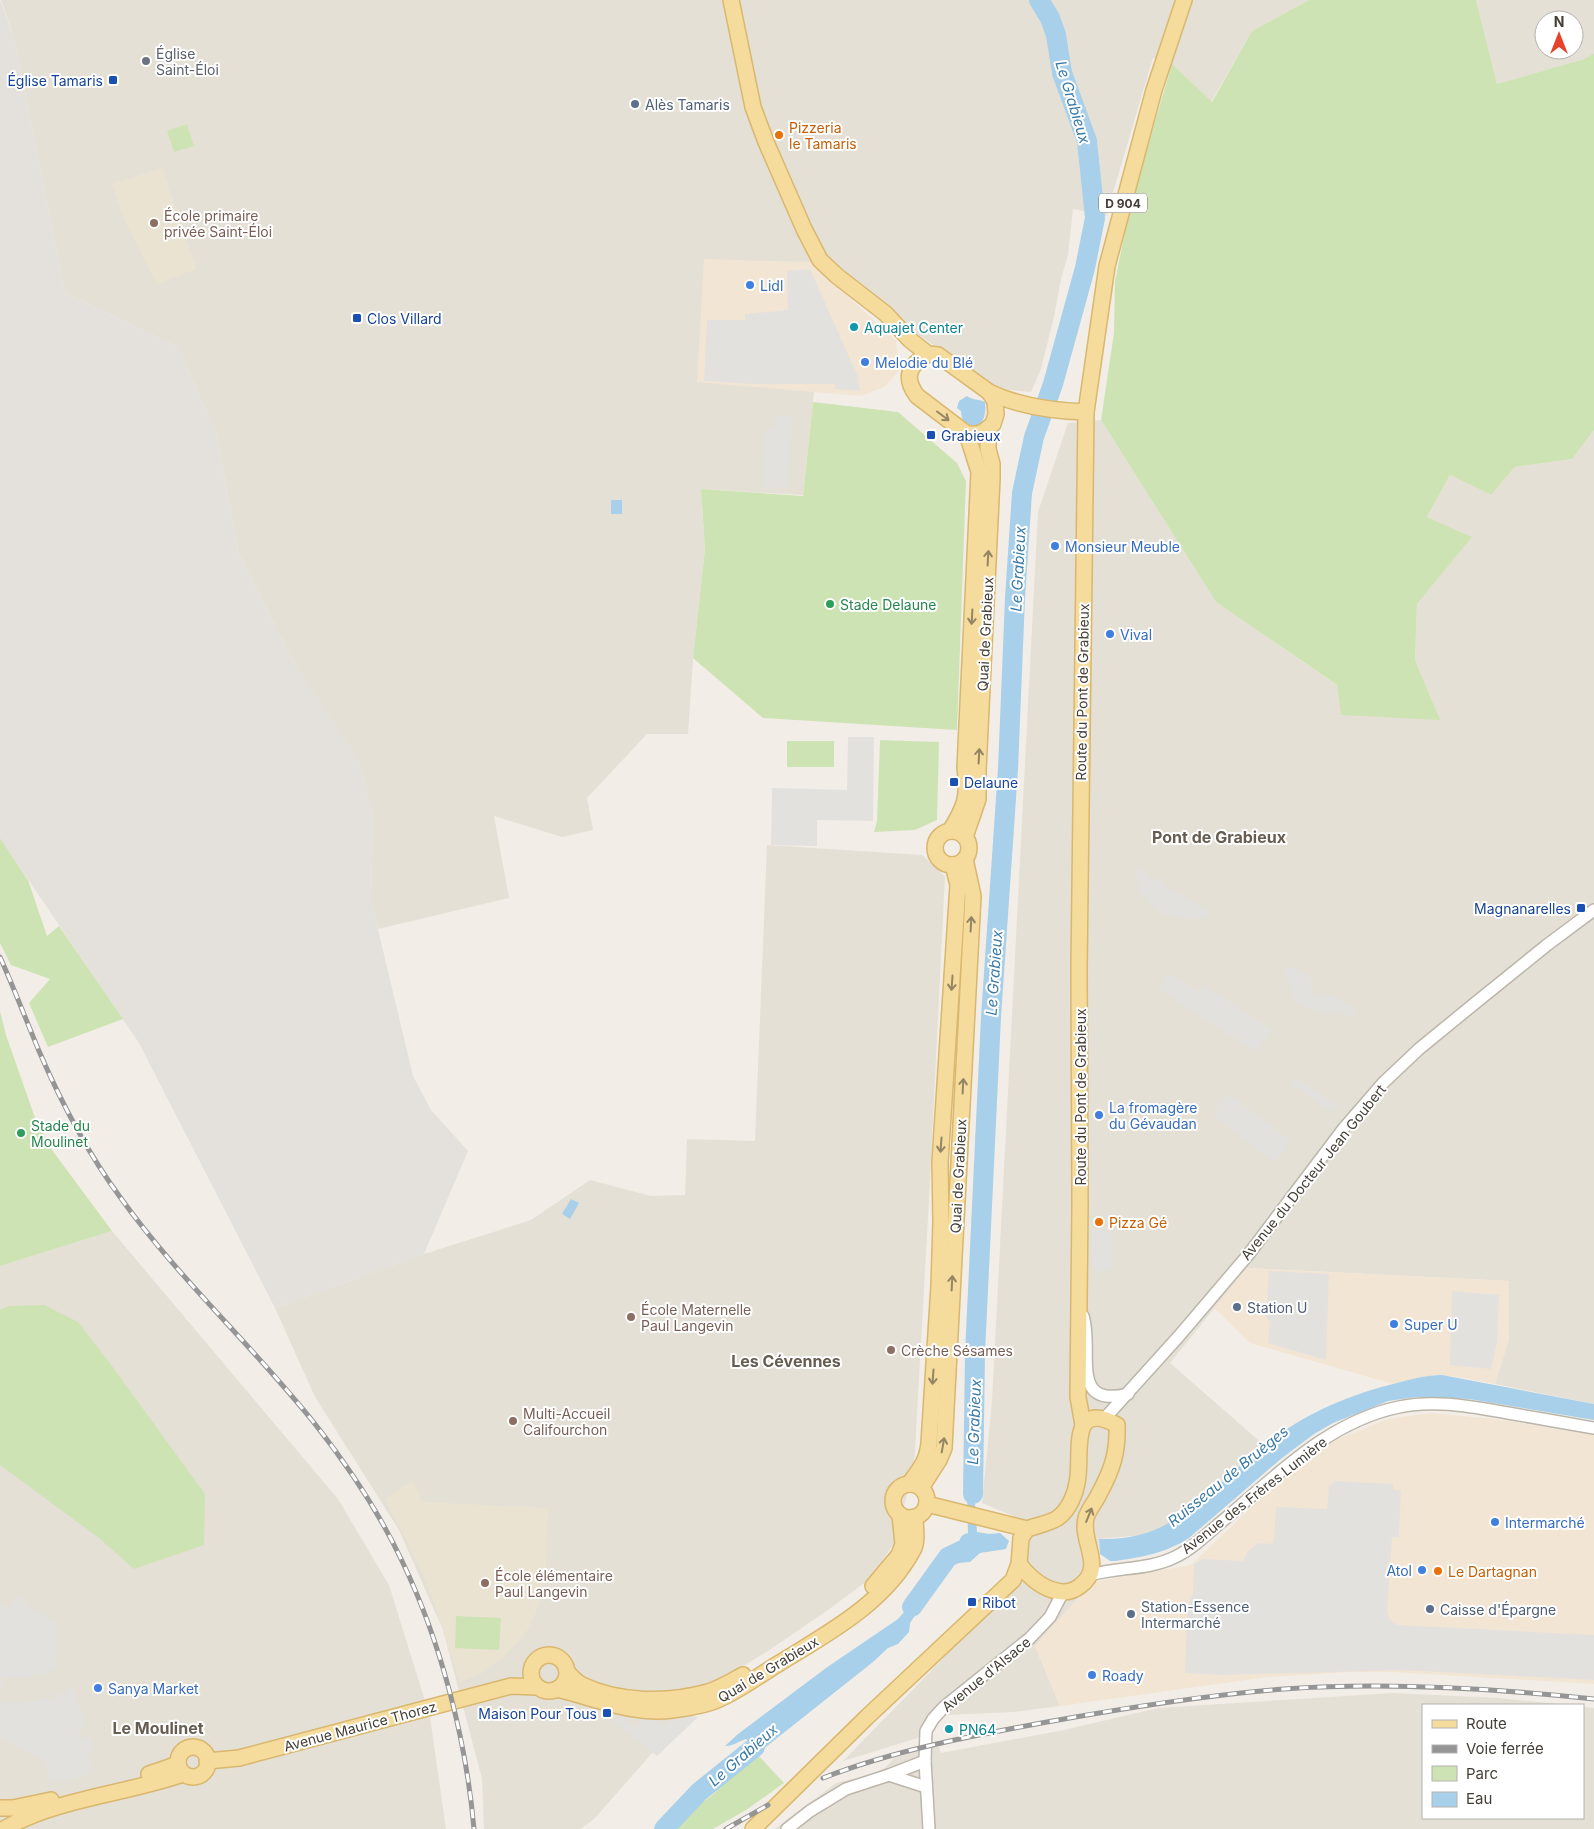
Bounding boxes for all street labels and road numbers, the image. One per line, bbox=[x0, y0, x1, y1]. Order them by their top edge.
road number: D 904 bbox=[1099, 194, 1147, 212]
street label: Quai de Grabieux bbox=[974, 576, 997, 692]
street label: Route du Pont de Grabieux bbox=[1072, 603, 1092, 781]
street label: Route du Pont de Grabieux bbox=[1072, 1008, 1089, 1186]
street label: Avenue du Docteur Jean Goubert bbox=[1237, 1081, 1389, 1263]
street label: Quai de Grabieux bbox=[947, 1118, 970, 1234]
street label: Avenue des Frères Lumière bbox=[1178, 1433, 1330, 1557]
street label: Quai de Grabieux bbox=[715, 1632, 822, 1706]
street label: Avenue d'Alsace bbox=[938, 1633, 1034, 1715]
street label: Avenue Maurice Thorez bbox=[282, 1697, 438, 1755]

